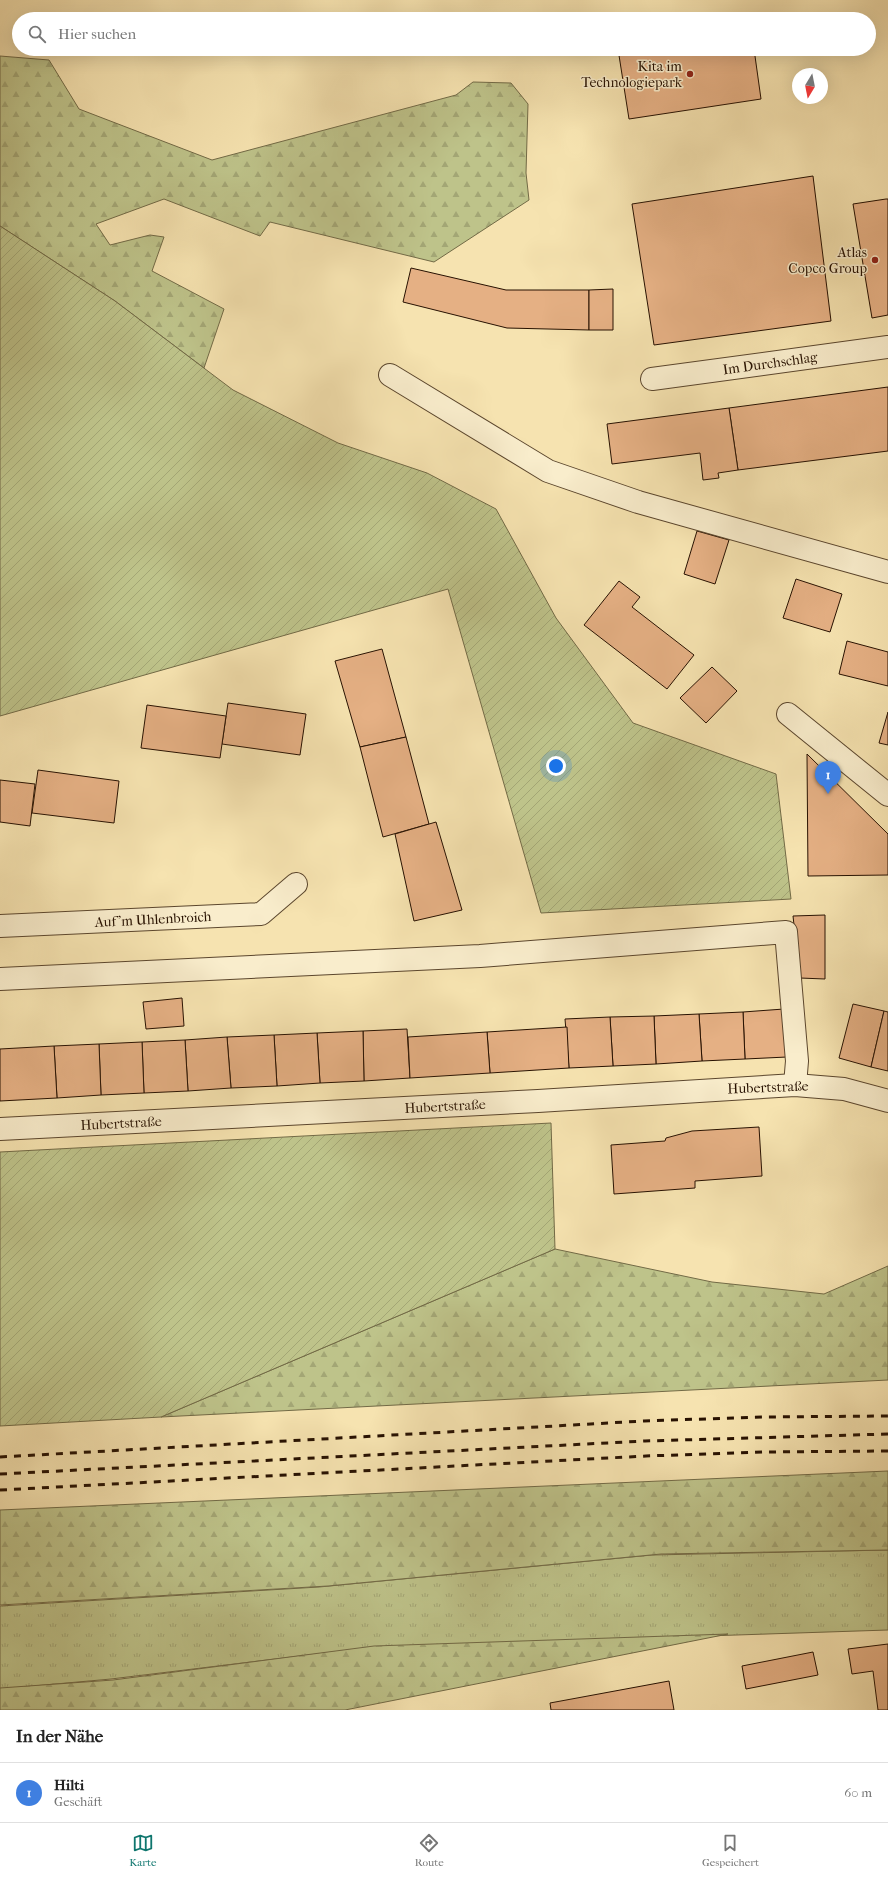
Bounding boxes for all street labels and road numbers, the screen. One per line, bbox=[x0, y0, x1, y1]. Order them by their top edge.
street label: Im Durchschlag bbox=[722, 348, 819, 379]
street label: Auf'm Uhlenbroich bbox=[93, 908, 212, 931]
street label: Hubertstraße bbox=[727, 1078, 809, 1097]
street label: Hubertstraße bbox=[404, 1096, 486, 1117]
street label: Hubertstraße bbox=[80, 1113, 162, 1134]

